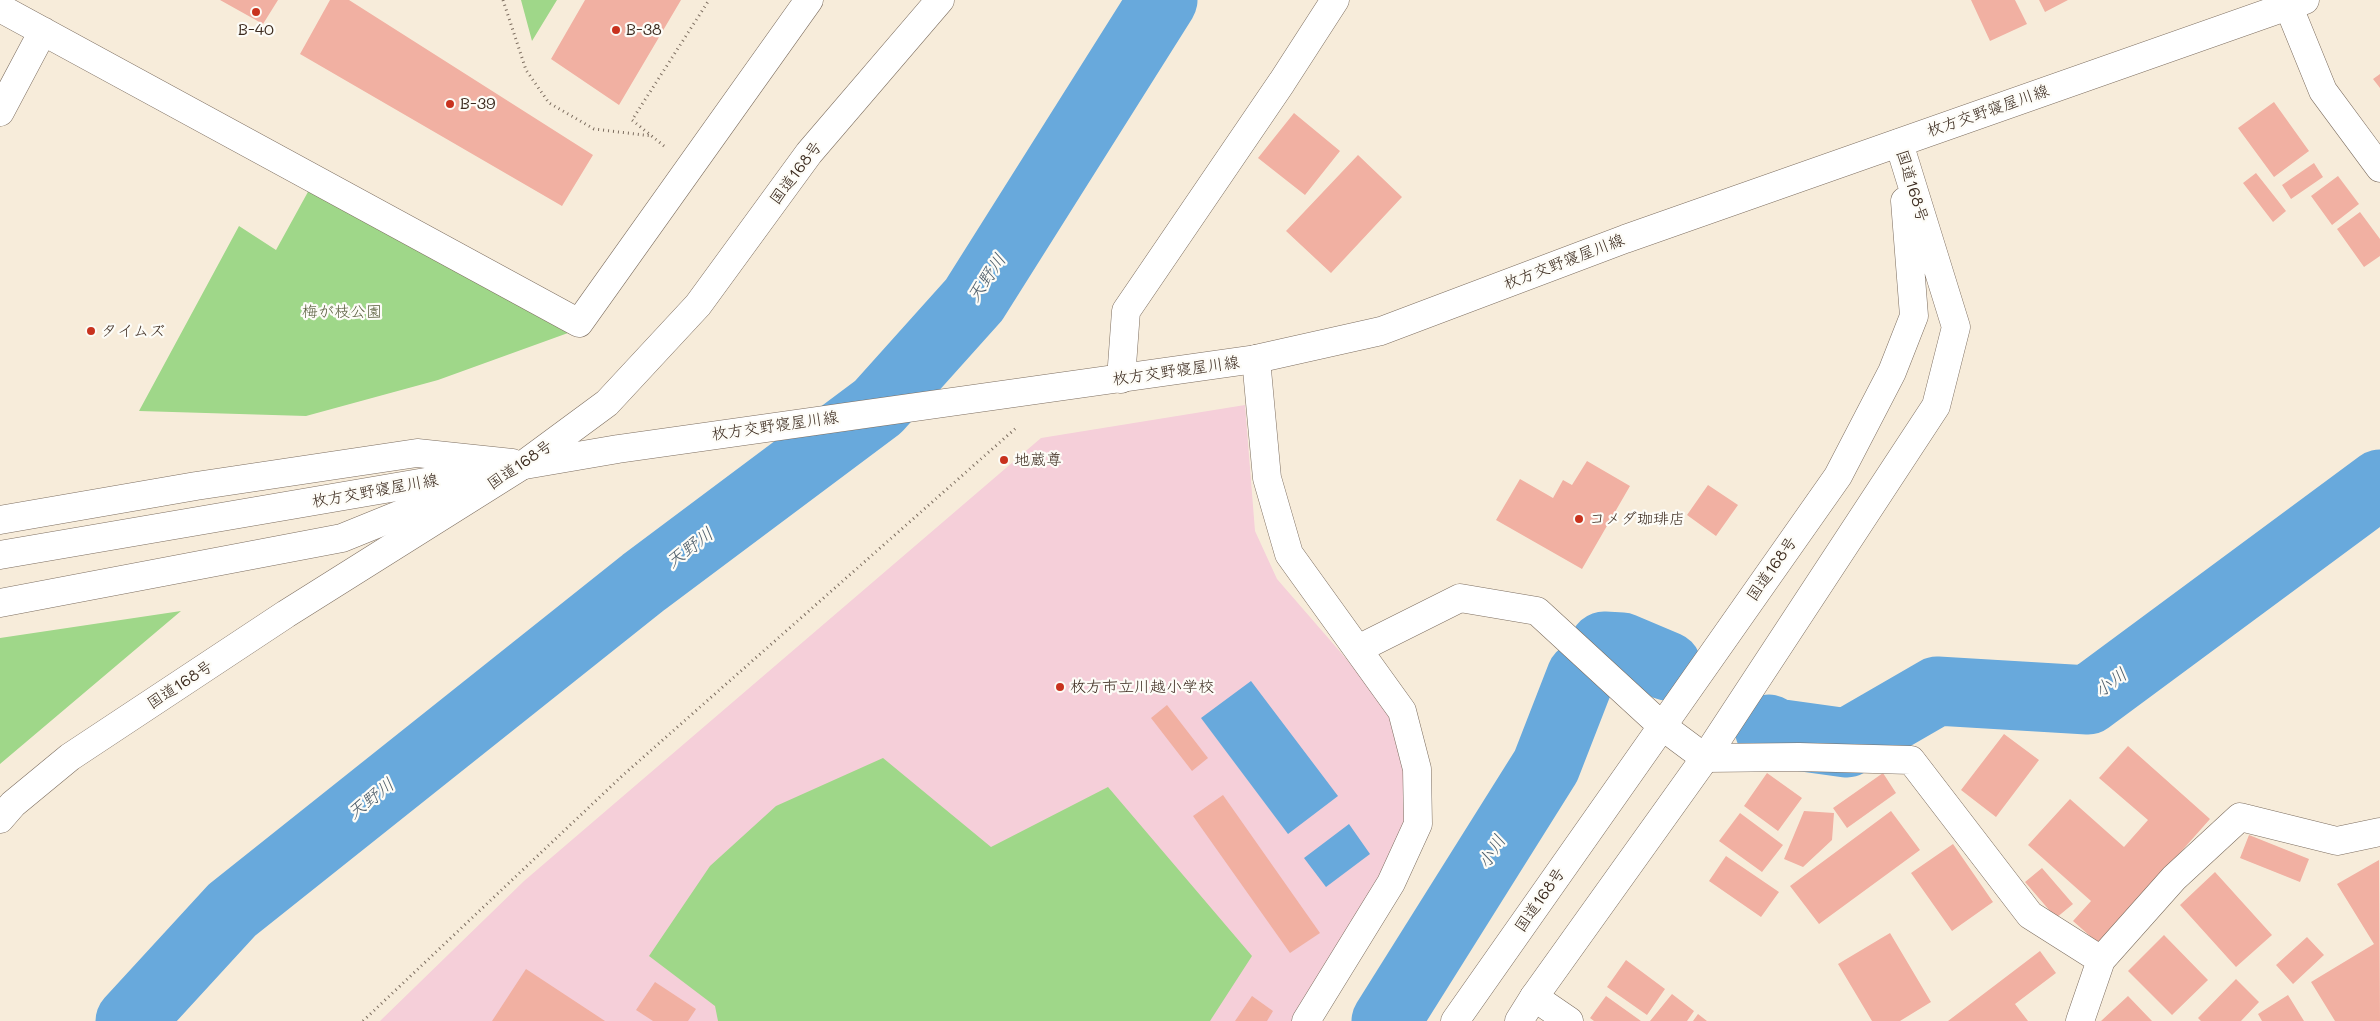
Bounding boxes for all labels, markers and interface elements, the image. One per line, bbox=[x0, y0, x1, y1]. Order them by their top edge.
marker: B-40 bbox=[250, 6, 262, 18]
place label: B-40 bbox=[238, 20, 274, 40]
place label: B-38 bbox=[626, 20, 662, 40]
marker: B-38 bbox=[610, 24, 622, 36]
street label: 枚方交野寝屋川線 bbox=[1924, 81, 2052, 141]
place label: B-39 bbox=[460, 94, 496, 114]
marker: B-39 bbox=[444, 98, 456, 110]
street label: 国道168号 bbox=[766, 137, 826, 209]
street label: 国道168号 bbox=[1892, 148, 1932, 224]
street label: 枚方交野寝屋川線 bbox=[1501, 230, 1627, 294]
water label: 天野川 bbox=[963, 250, 1011, 306]
park label: 梅が枝公園 bbox=[302, 302, 382, 322]
place label: タイムズ bbox=[101, 321, 165, 341]
marker: タイムズ bbox=[85, 325, 97, 337]
street label: 枚方交野寝屋川線 bbox=[1111, 353, 1241, 389]
street label: 枚方交野寝屋川線 bbox=[710, 408, 840, 444]
street label: 国道168号 bbox=[484, 436, 556, 494]
place label: 地蔵尊 bbox=[1014, 450, 1062, 470]
marker: 地蔵尊 bbox=[998, 454, 1010, 466]
street label: 枚方交野寝屋川線 bbox=[310, 470, 440, 512]
place label: コメダ珈琲店 bbox=[1589, 509, 1685, 529]
marker: コメダ珈琲店 bbox=[1573, 513, 1585, 525]
water label: 天野川 bbox=[662, 523, 718, 573]
street label: 国道168号 bbox=[1743, 533, 1801, 605]
street label: 国道168号 bbox=[144, 657, 216, 713]
water label: 小川 bbox=[2090, 664, 2132, 702]
place label: 枚方市立川越小学校 bbox=[1070, 677, 1214, 697]
marker: 枚方市立川越小学校 bbox=[1054, 681, 1066, 693]
water label: 天野川 bbox=[343, 774, 399, 824]
water label: 小川 bbox=[1473, 831, 1511, 873]
street label: 国道168号 bbox=[1511, 864, 1569, 936]

